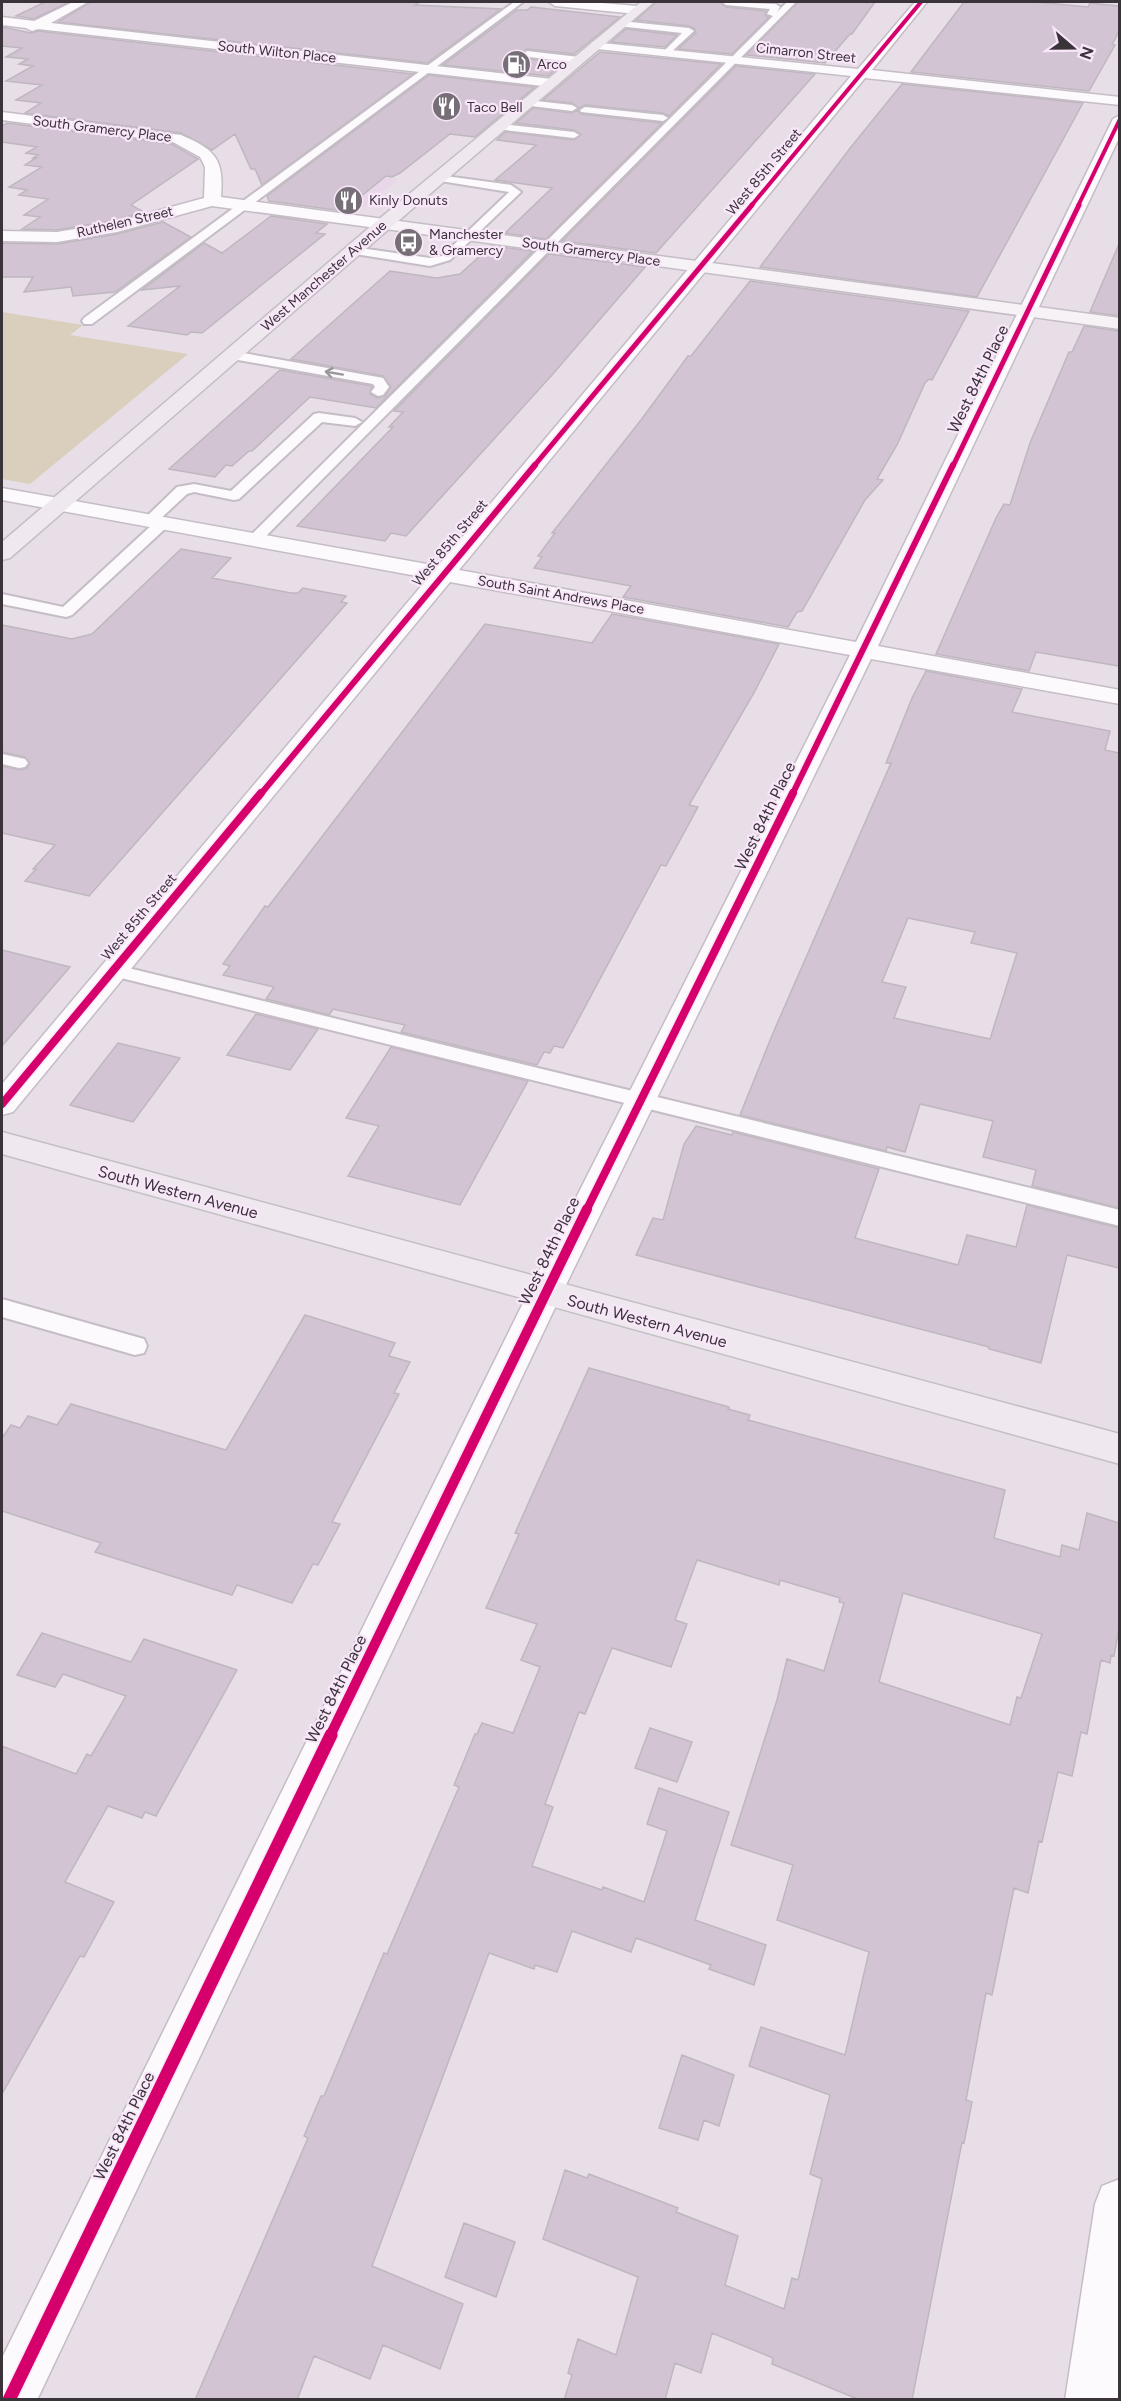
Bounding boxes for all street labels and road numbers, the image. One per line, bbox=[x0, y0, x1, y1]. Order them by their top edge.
street label: South Wilton Place bbox=[217, 37, 337, 67]
street label: Cimarron Street bbox=[755, 39, 857, 67]
street label: South Gramercy Place bbox=[32, 112, 173, 146]
street label: West 85th Street bbox=[723, 125, 805, 219]
street label: Ruthelen Street bbox=[75, 203, 175, 241]
street label: West Manchester Avenue bbox=[258, 217, 390, 335]
street label: South Gramercy Place bbox=[521, 234, 662, 270]
street label: West 84th Place bbox=[944, 322, 1012, 436]
street label: West 85th Street bbox=[409, 496, 491, 590]
street label: South Saint Andrews Place bbox=[476, 572, 646, 618]
street label: West 84th Place bbox=[731, 759, 799, 873]
street label: West 85th Street bbox=[98, 870, 180, 964]
street label: South Western Avenue bbox=[96, 1161, 260, 1223]
street label: West 84th Place bbox=[515, 1194, 583, 1308]
street label: South Western Avenue bbox=[565, 1290, 729, 1352]
street label: West 84th Place bbox=[302, 1632, 370, 1746]
street label: West 84th Place bbox=[90, 2069, 158, 2183]

